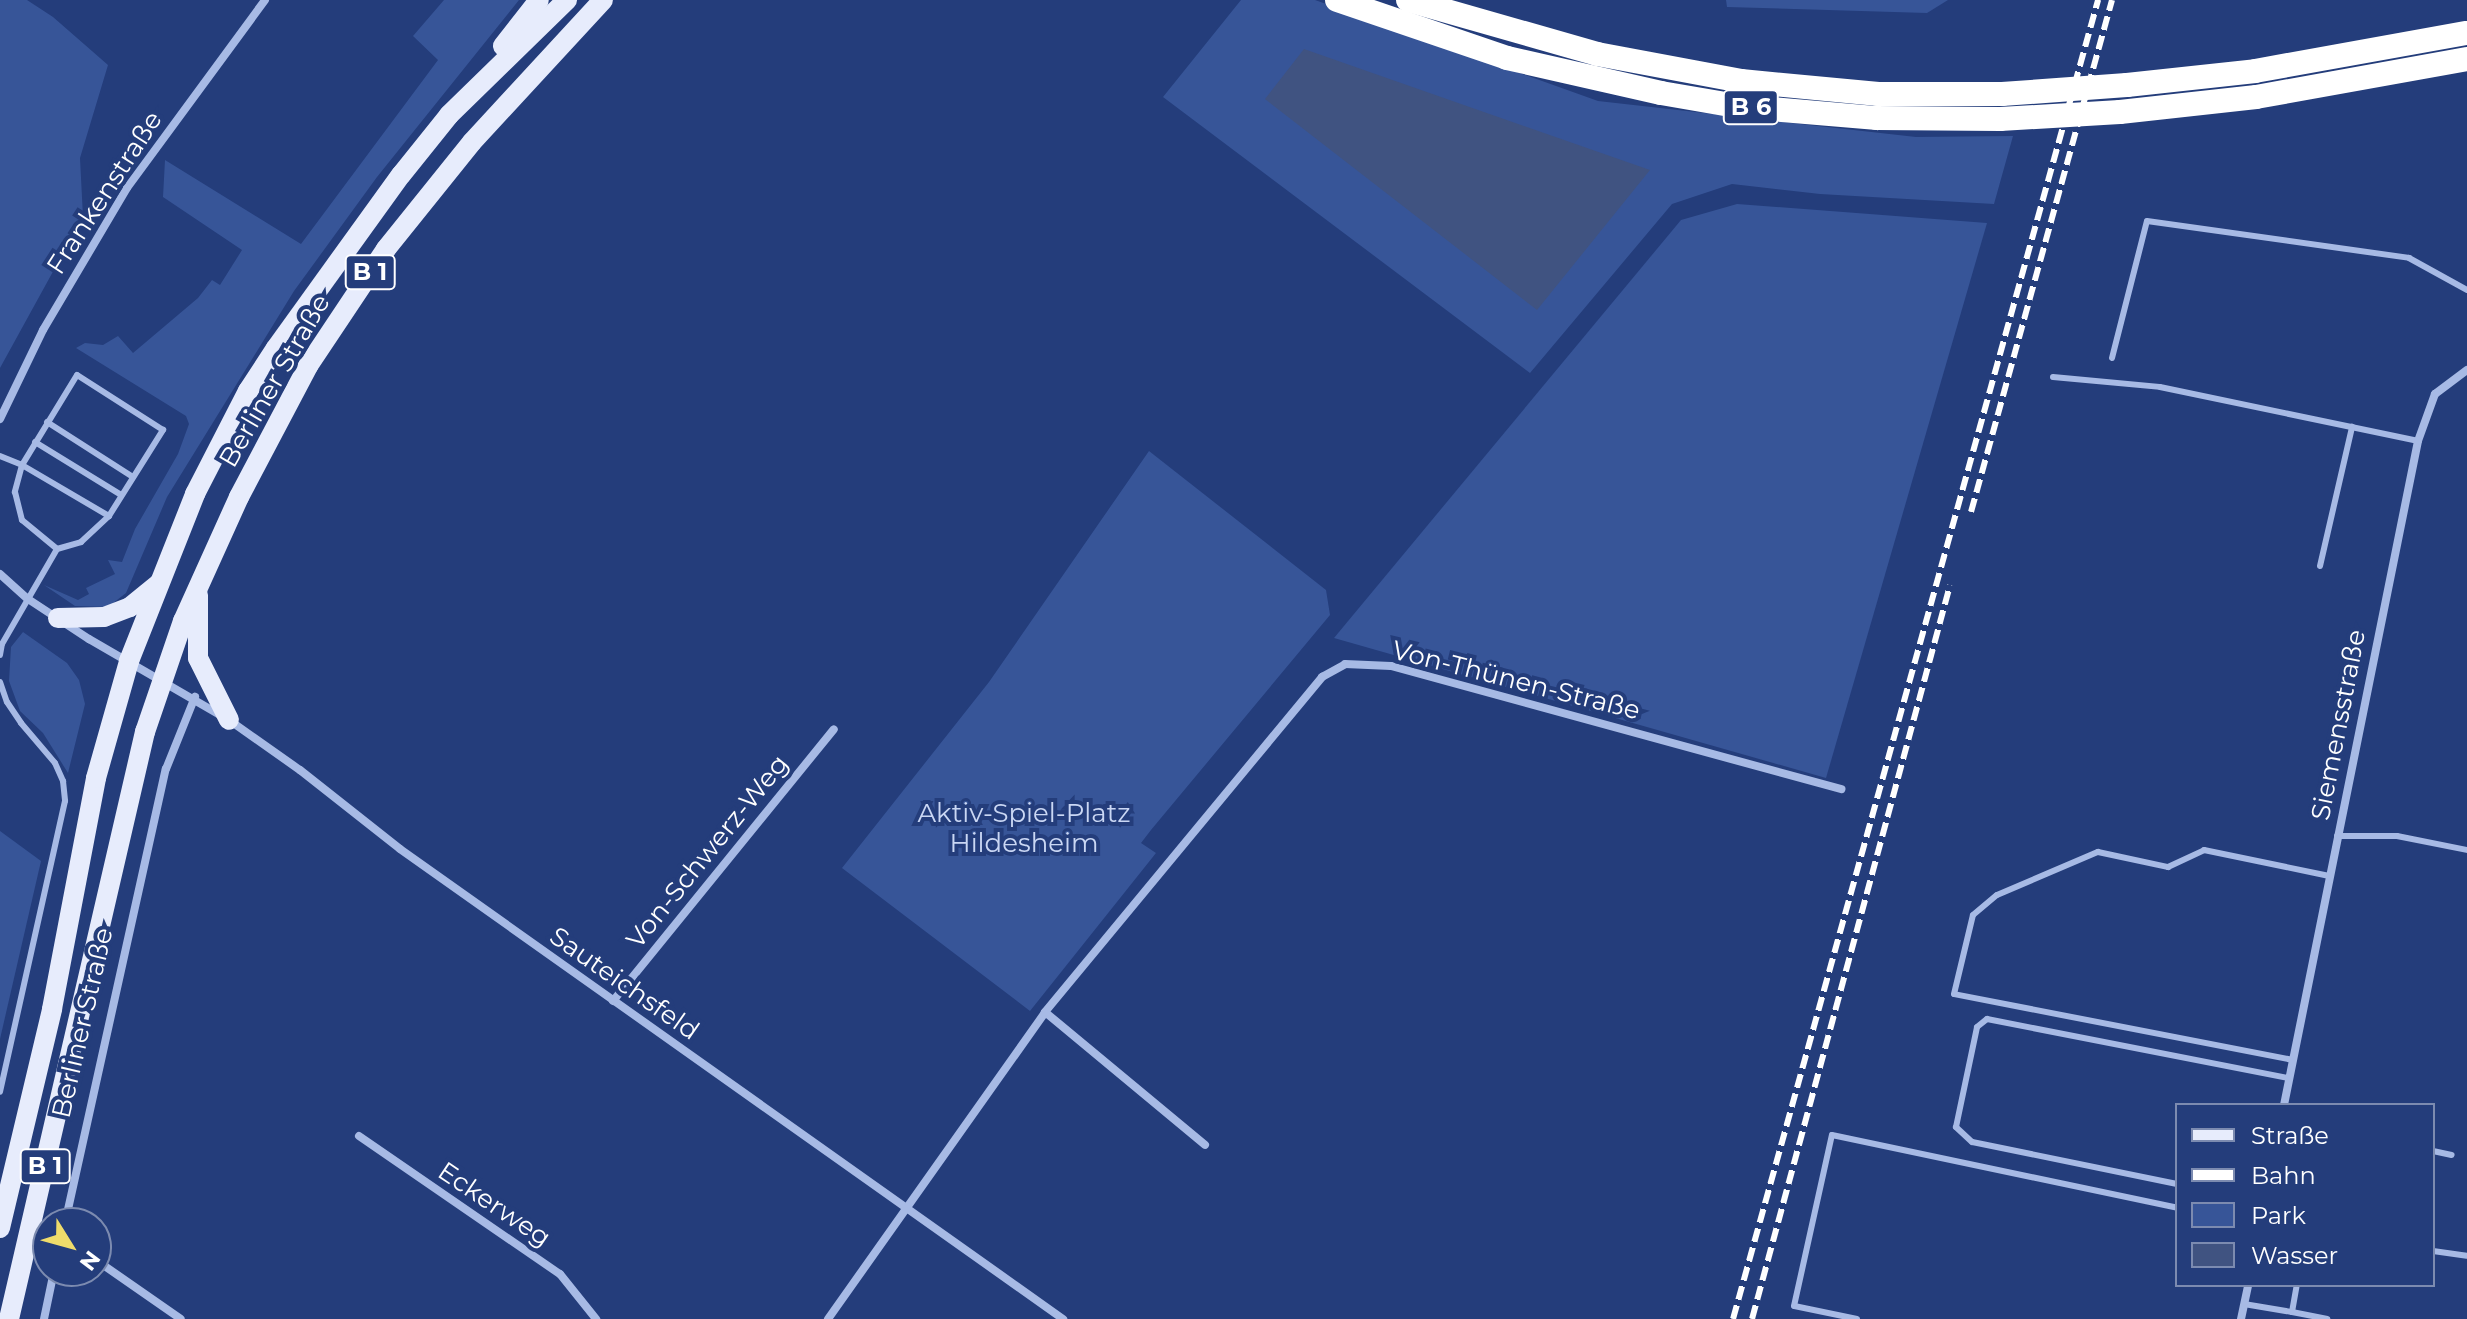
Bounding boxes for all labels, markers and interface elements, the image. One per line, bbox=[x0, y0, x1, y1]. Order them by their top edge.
road number: B 6 bbox=[1721, 87, 1781, 127]
street label: Frankenstraße bbox=[41, 106, 169, 280]
road number: B 1 bbox=[344, 252, 396, 292]
street label: Berliner Straße bbox=[213, 289, 337, 473]
street label: Siemensstraße bbox=[2305, 627, 2373, 823]
street label: Von-Thünen-Straße bbox=[1389, 635, 1643, 727]
street label: Von-Schwerz-Weg bbox=[620, 749, 796, 955]
park label: Aktiv-Spiel-Platz Hildesheim bbox=[917, 798, 1131, 860]
street label: Sauteichsfeld bbox=[543, 921, 705, 1047]
street label: Berliner Straße bbox=[46, 925, 120, 1121]
legend bbox=[2175, 1103, 2435, 1287]
text: Straße bbox=[2251, 1121, 2329, 1150]
road number: B 1 bbox=[19, 1146, 71, 1186]
street label: Eckerweg bbox=[432, 1156, 556, 1254]
text: Bahn bbox=[2251, 1161, 2316, 1190]
text: Park bbox=[2251, 1201, 2306, 1230]
north arrow bbox=[32, 1207, 112, 1287]
text: Wasser bbox=[2251, 1241, 2338, 1270]
text: N bbox=[74, 1245, 106, 1276]

